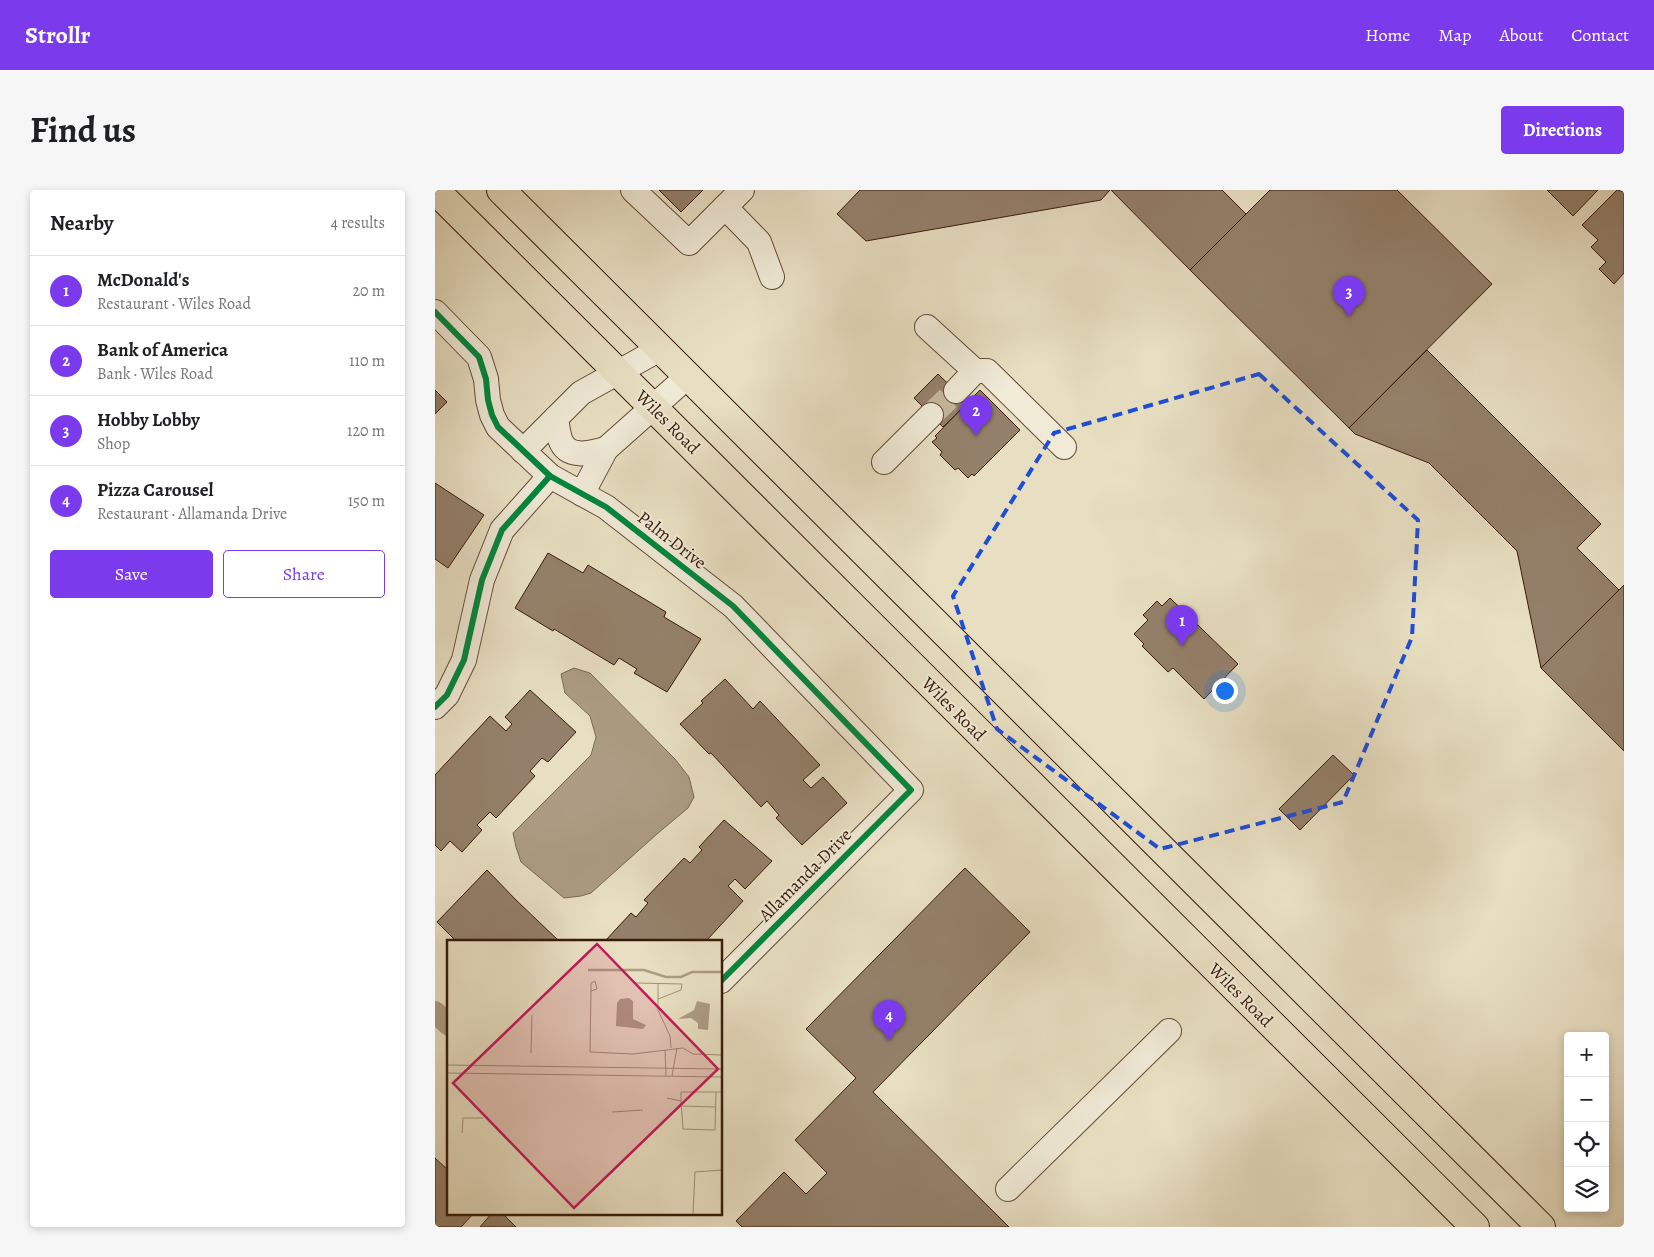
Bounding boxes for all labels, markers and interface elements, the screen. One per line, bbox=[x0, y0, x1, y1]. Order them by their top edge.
text: Strollr bbox=[25, 19, 90, 51]
text: Home bbox=[1365, 23, 1410, 47]
text: Map bbox=[1438, 23, 1471, 47]
text: About bbox=[1499, 23, 1543, 47]
text: Contact bbox=[1571, 23, 1629, 47]
text: Find us bbox=[30, 106, 136, 154]
button: Directions bbox=[1501, 106, 1624, 154]
text: Nearby bbox=[50, 209, 113, 237]
text: 4 results bbox=[331, 212, 385, 234]
text: McDonald's bbox=[97, 267, 189, 293]
pin: 3 bbox=[1333, 276, 1365, 317]
text: 1 bbox=[63, 280, 69, 302]
text: 20 m bbox=[352, 280, 385, 302]
text: Restaurant · Wiles Road bbox=[97, 293, 251, 315]
text: Bank of America bbox=[97, 337, 228, 363]
text: 2 bbox=[62, 350, 70, 372]
text: 110 m bbox=[349, 350, 385, 372]
text: Bank · Wiles Road bbox=[97, 363, 213, 385]
street label: Wiles Road bbox=[630, 384, 706, 460]
pin: 2 bbox=[960, 395, 992, 436]
text: Hobby Lobby bbox=[97, 407, 200, 433]
text: 3 bbox=[63, 420, 69, 442]
text: 120 m bbox=[347, 420, 385, 442]
text: Shop bbox=[97, 433, 130, 455]
text: Pizza Carousel bbox=[97, 477, 213, 503]
text: 4 bbox=[62, 490, 70, 512]
text: 150 m bbox=[348, 490, 385, 512]
text: Restaurant · Allamanda Drive bbox=[97, 503, 287, 525]
street label: Palm Drive bbox=[633, 506, 711, 574]
button: Save bbox=[50, 550, 213, 598]
button: Share bbox=[223, 550, 385, 598]
pin: 1 bbox=[1166, 605, 1198, 646]
street label: Wiles Road bbox=[916, 671, 992, 747]
your location bbox=[1212, 678, 1238, 704]
street label: Allamanda Drive bbox=[752, 823, 857, 928]
inset map bbox=[447, 940, 723, 1214]
street label: Wiles Road bbox=[1203, 957, 1279, 1033]
pin: 4 bbox=[873, 1000, 905, 1041]
map controls bbox=[1564, 1032, 1609, 1212]
button: + bbox=[1564, 1032, 1609, 1077]
button: − bbox=[1564, 1077, 1609, 1122]
button: locate bbox=[1564, 1122, 1609, 1167]
button: layers bbox=[1564, 1167, 1609, 1212]

